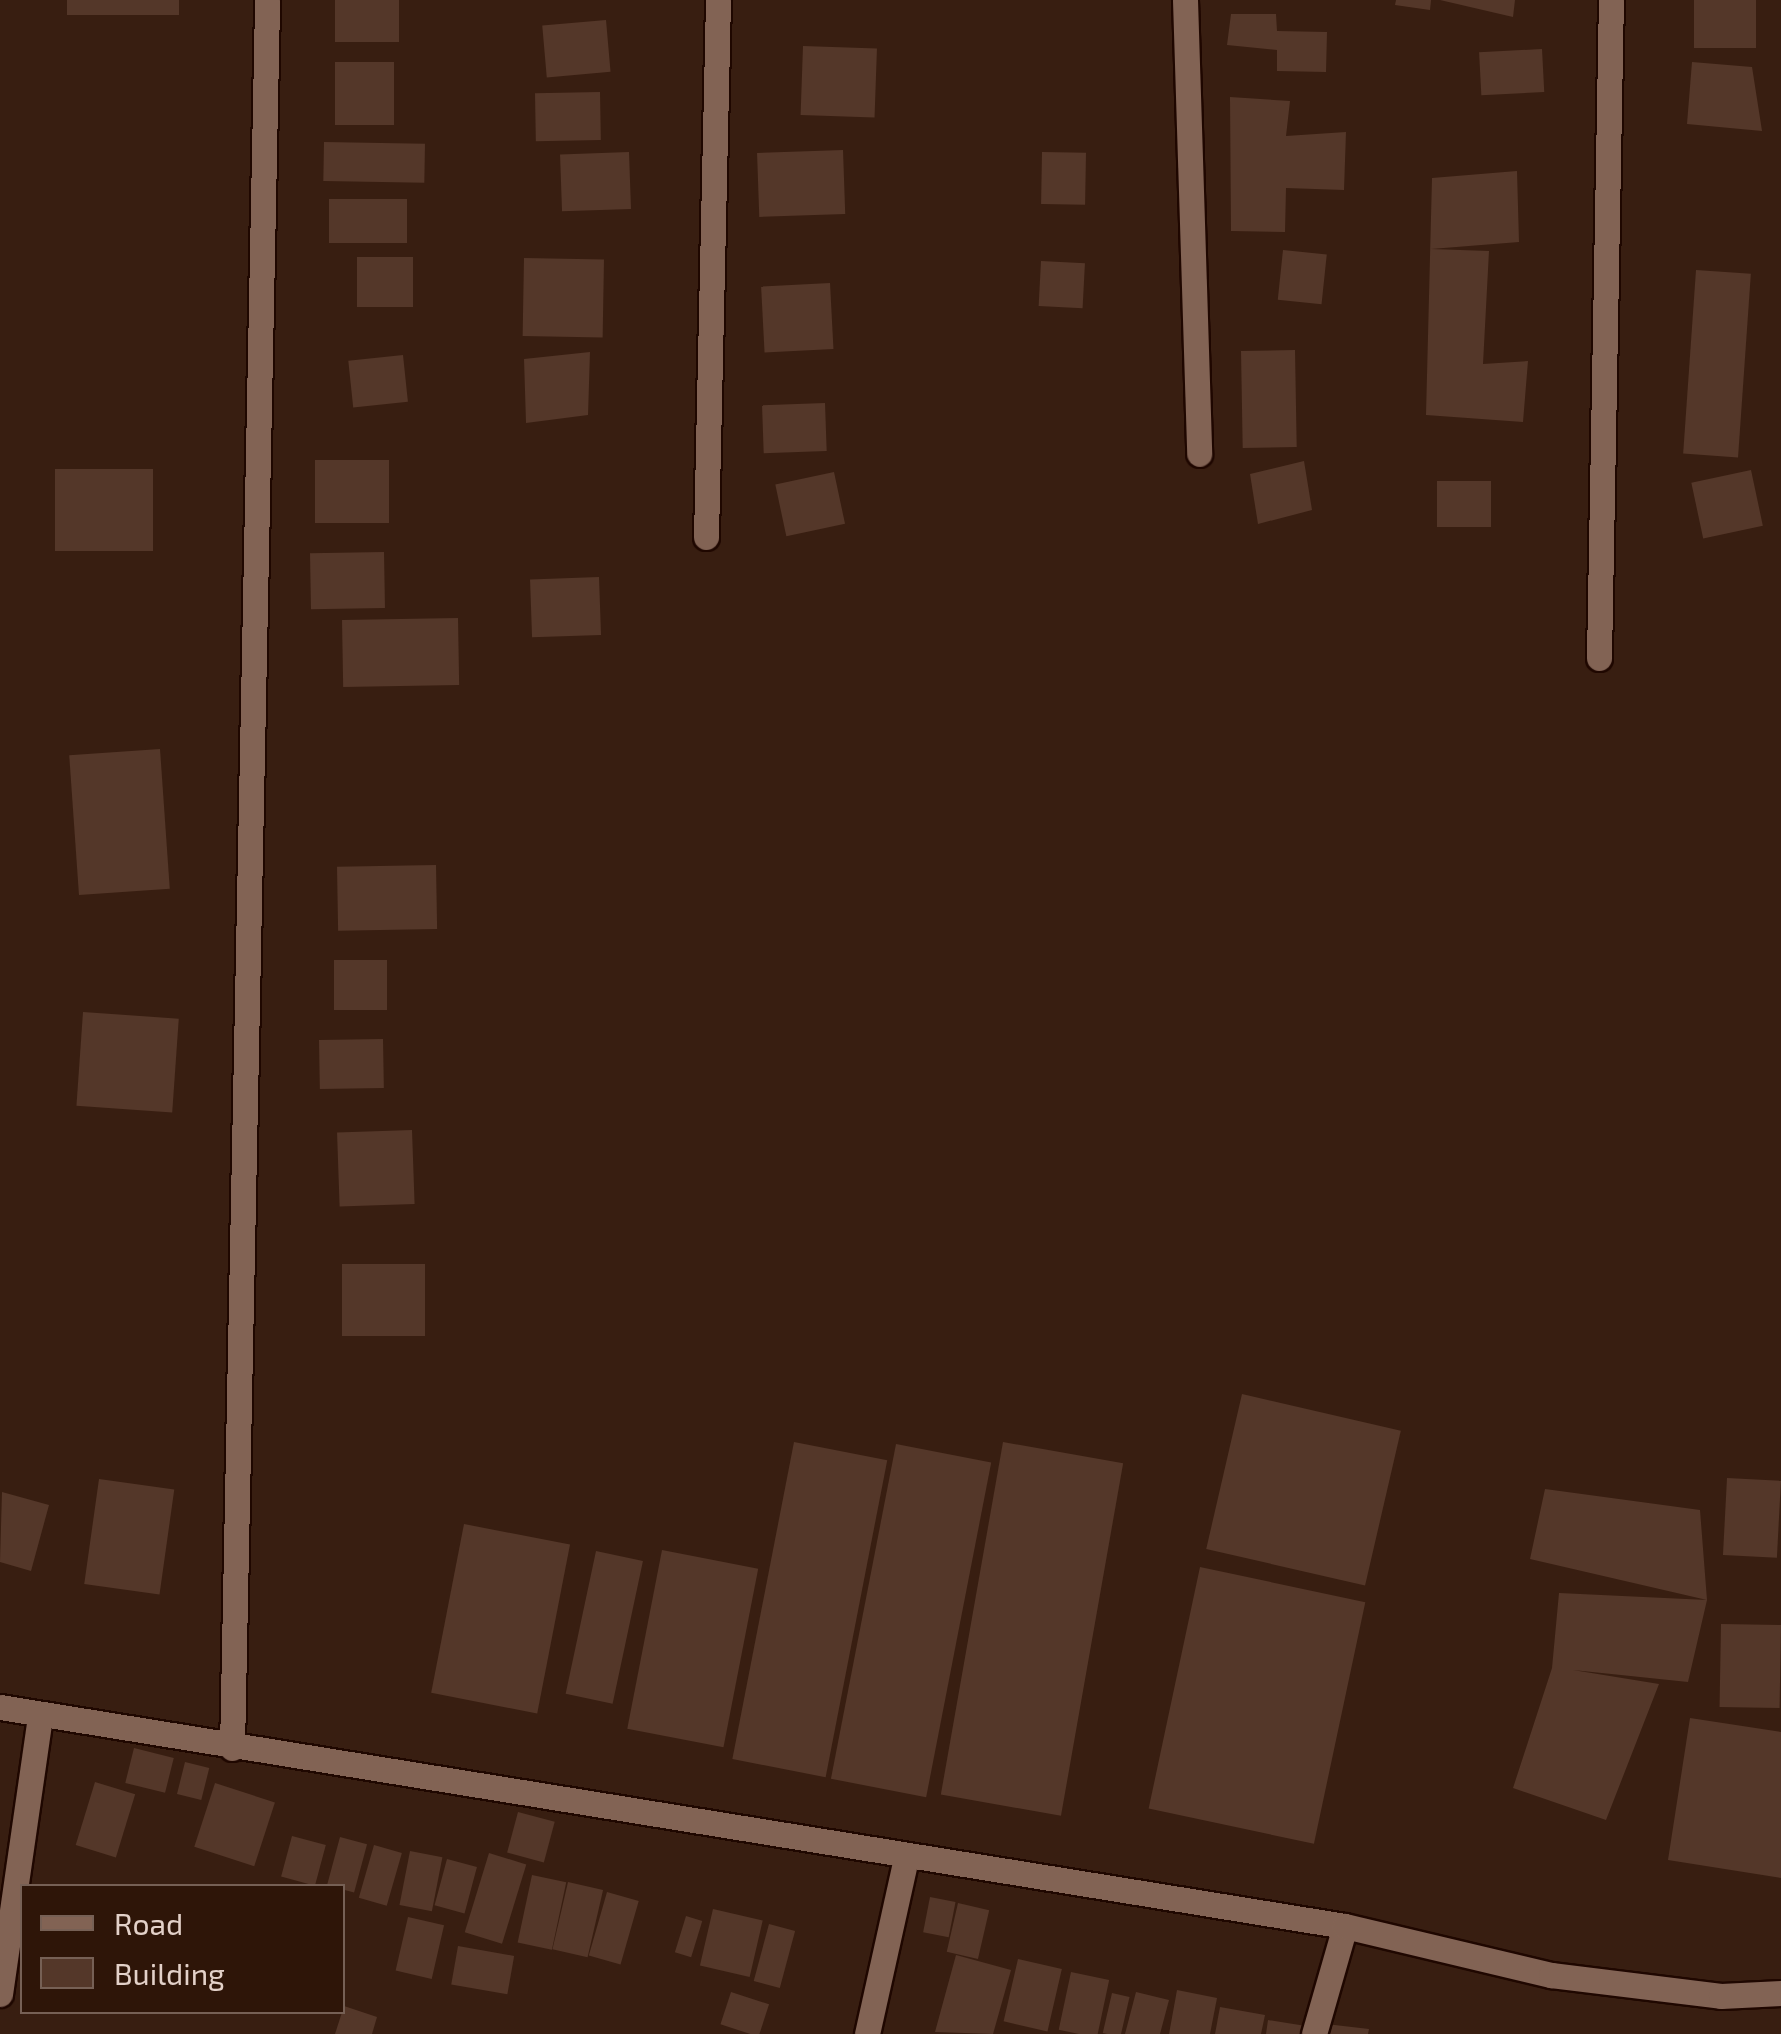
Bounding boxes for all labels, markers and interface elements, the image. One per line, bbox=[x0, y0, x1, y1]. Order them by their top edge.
legend bbox=[20, 1884, 345, 2014]
text: Road bbox=[114, 1905, 183, 1941]
text: Building bbox=[114, 1955, 225, 1991]

